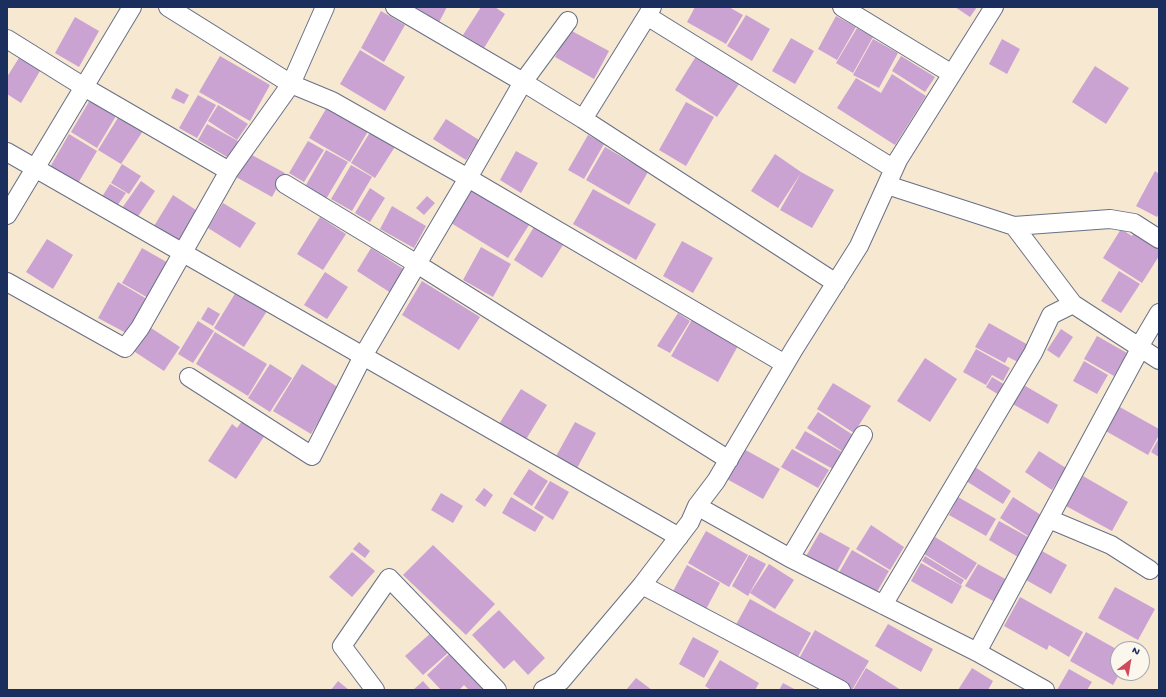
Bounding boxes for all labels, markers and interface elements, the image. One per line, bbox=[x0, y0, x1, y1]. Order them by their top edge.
north arrow bbox=[1110, 641, 1150, 681]
text: N bbox=[1129, 645, 1142, 659]

